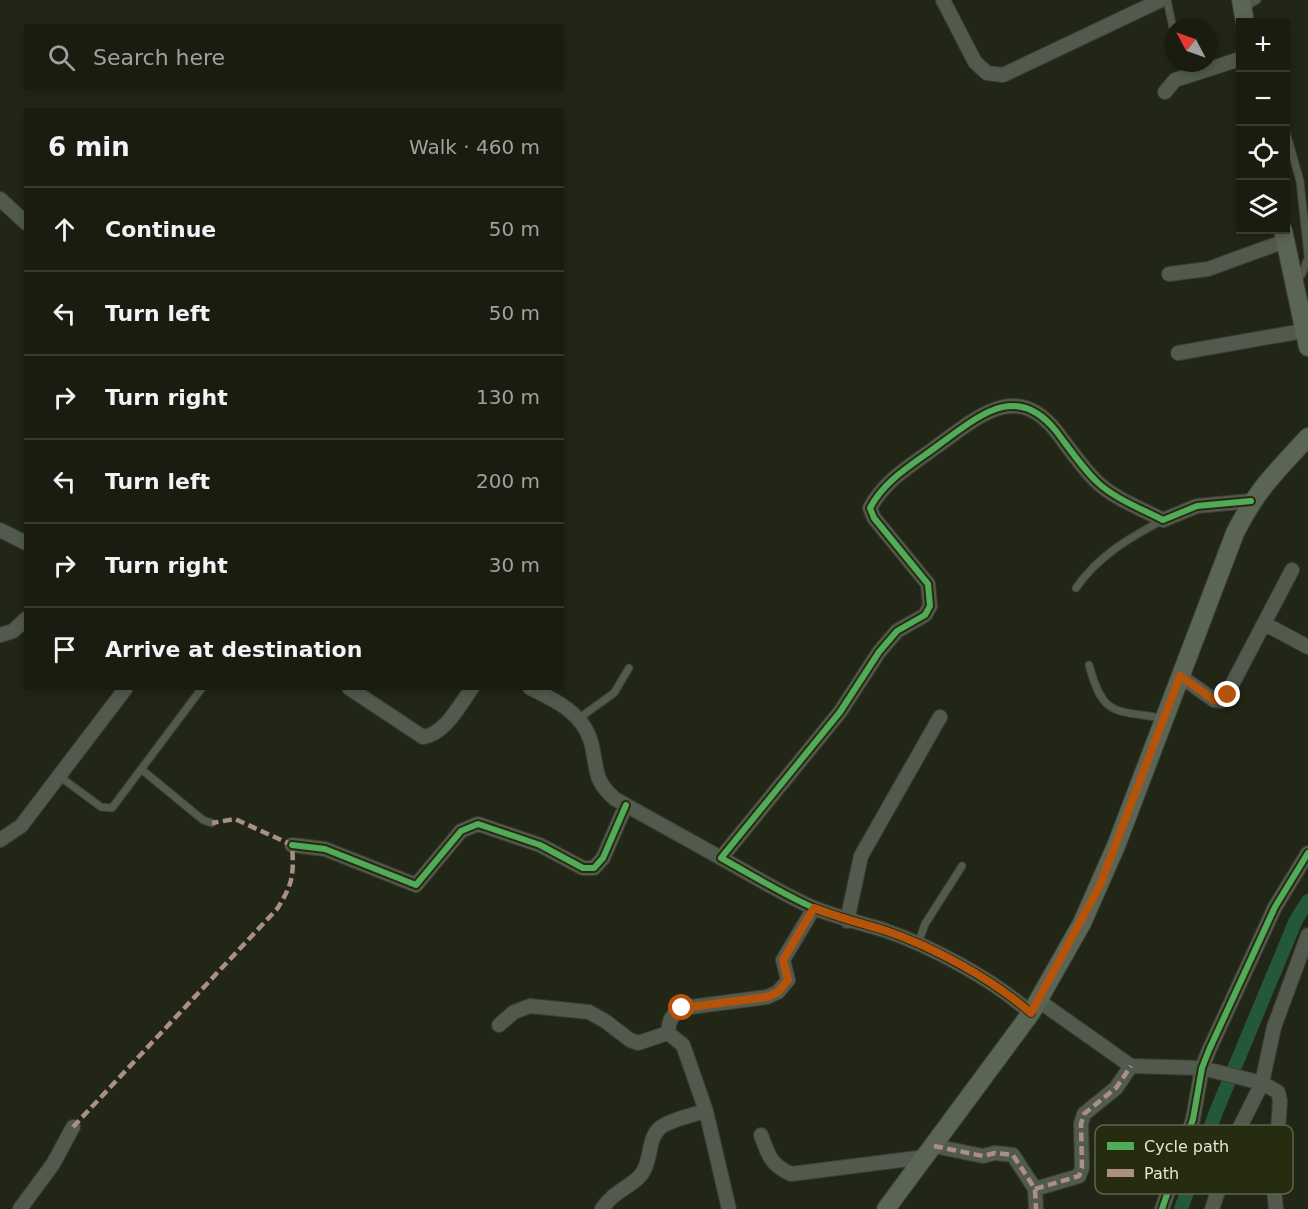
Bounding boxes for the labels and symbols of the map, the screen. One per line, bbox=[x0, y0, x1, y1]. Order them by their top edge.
north arrow bbox=[1164, 18, 1218, 72]
route end bbox=[1214, 681, 1240, 707]
route start bbox=[668, 994, 694, 1020]
legend bbox=[1095, 1125, 1293, 1194]
text: Cycle path bbox=[1144, 1137, 1229, 1156]
text: Path bbox=[1144, 1164, 1179, 1183]

